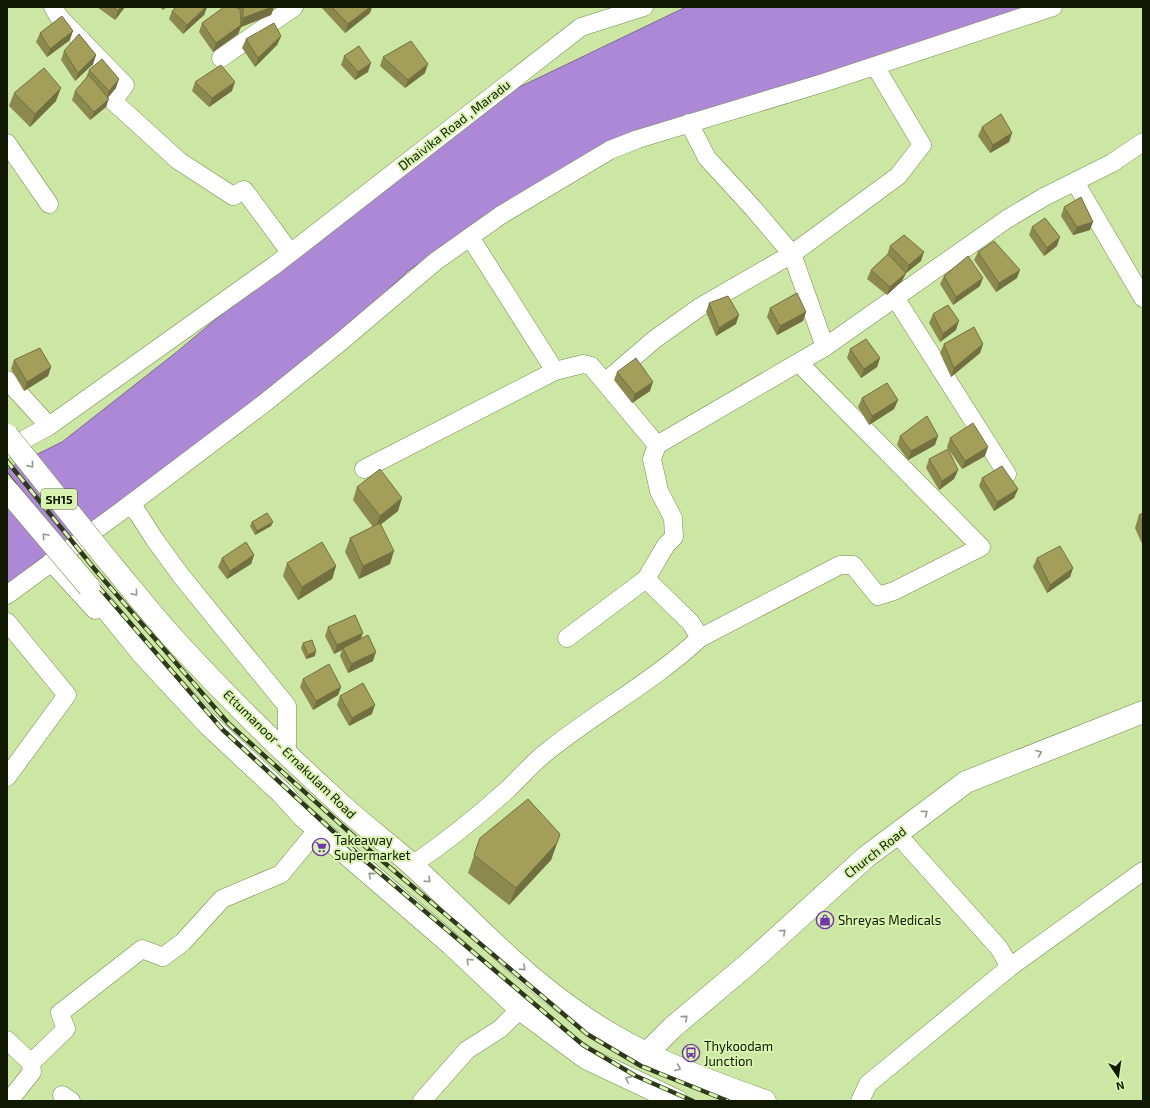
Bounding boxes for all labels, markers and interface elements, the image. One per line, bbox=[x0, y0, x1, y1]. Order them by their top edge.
street label: Dhaivika Road , Maradu bbox=[395, 76, 513, 174]
one-way arrow bbox=[27, 460, 34, 468]
road number: SH15 bbox=[41, 489, 77, 509]
one-way arrow bbox=[43, 533, 50, 540]
one-way arrow bbox=[131, 588, 138, 596]
street label: Ettumanoor - Ernakulam Road bbox=[220, 686, 360, 822]
one-way arrow bbox=[1035, 749, 1042, 757]
one-way arrow bbox=[921, 810, 928, 818]
street label: Church Road bbox=[841, 823, 909, 881]
place label: Takeaway Supermarket bbox=[334, 832, 411, 863]
supermarket icon: Takeaway Supermarket bbox=[311, 837, 331, 857]
one-way arrow bbox=[368, 872, 376, 880]
one-way arrow bbox=[423, 875, 431, 883]
shop icon: Shreyas Medicals bbox=[815, 910, 835, 930]
place label: Shreyas Medicals bbox=[838, 912, 941, 928]
one-way arrow bbox=[778, 930, 785, 937]
one-way arrow bbox=[466, 958, 474, 965]
one-way arrow bbox=[518, 963, 526, 971]
one-way arrow bbox=[680, 1015, 687, 1022]
place label: Thykoodam Junction bbox=[704, 1038, 773, 1069]
bus stop icon: Thykoodam Junction bbox=[681, 1043, 701, 1063]
north arrow bbox=[1098, 1056, 1138, 1096]
one-way arrow bbox=[674, 1063, 682, 1071]
one-way arrow bbox=[625, 1076, 633, 1084]
text: N bbox=[1115, 1079, 1126, 1093]

